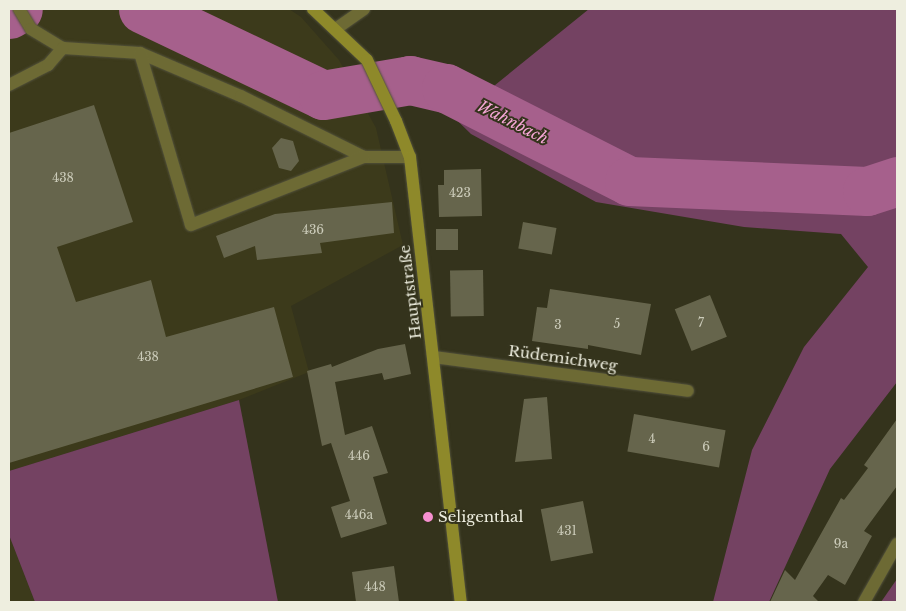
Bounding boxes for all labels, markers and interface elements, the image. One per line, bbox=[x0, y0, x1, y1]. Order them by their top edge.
water label: Wahnbach bbox=[474, 96, 552, 148]
house number: 438 bbox=[52, 171, 74, 185]
house number: 423 bbox=[449, 186, 471, 200]
house number: 436 bbox=[302, 223, 324, 237]
street label: Hauptstraße bbox=[395, 244, 425, 340]
house number: 7 bbox=[698, 316, 704, 330]
house number: 5 bbox=[614, 317, 620, 331]
house number: 3 bbox=[554, 318, 562, 332]
street label: Rüdemichweg bbox=[507, 341, 619, 375]
house number: 438 bbox=[137, 350, 159, 364]
house number: 4 bbox=[648, 432, 656, 446]
house number: 6 bbox=[702, 440, 710, 454]
house number: 446 bbox=[348, 449, 370, 463]
house number: 446a bbox=[345, 508, 373, 522]
place label: Seligenthal bbox=[438, 508, 523, 526]
marker: Seligenthal bbox=[422, 511, 434, 523]
house number: 431 bbox=[557, 524, 577, 538]
house number: 9a bbox=[834, 537, 848, 551]
house number: 448 bbox=[364, 580, 386, 594]

